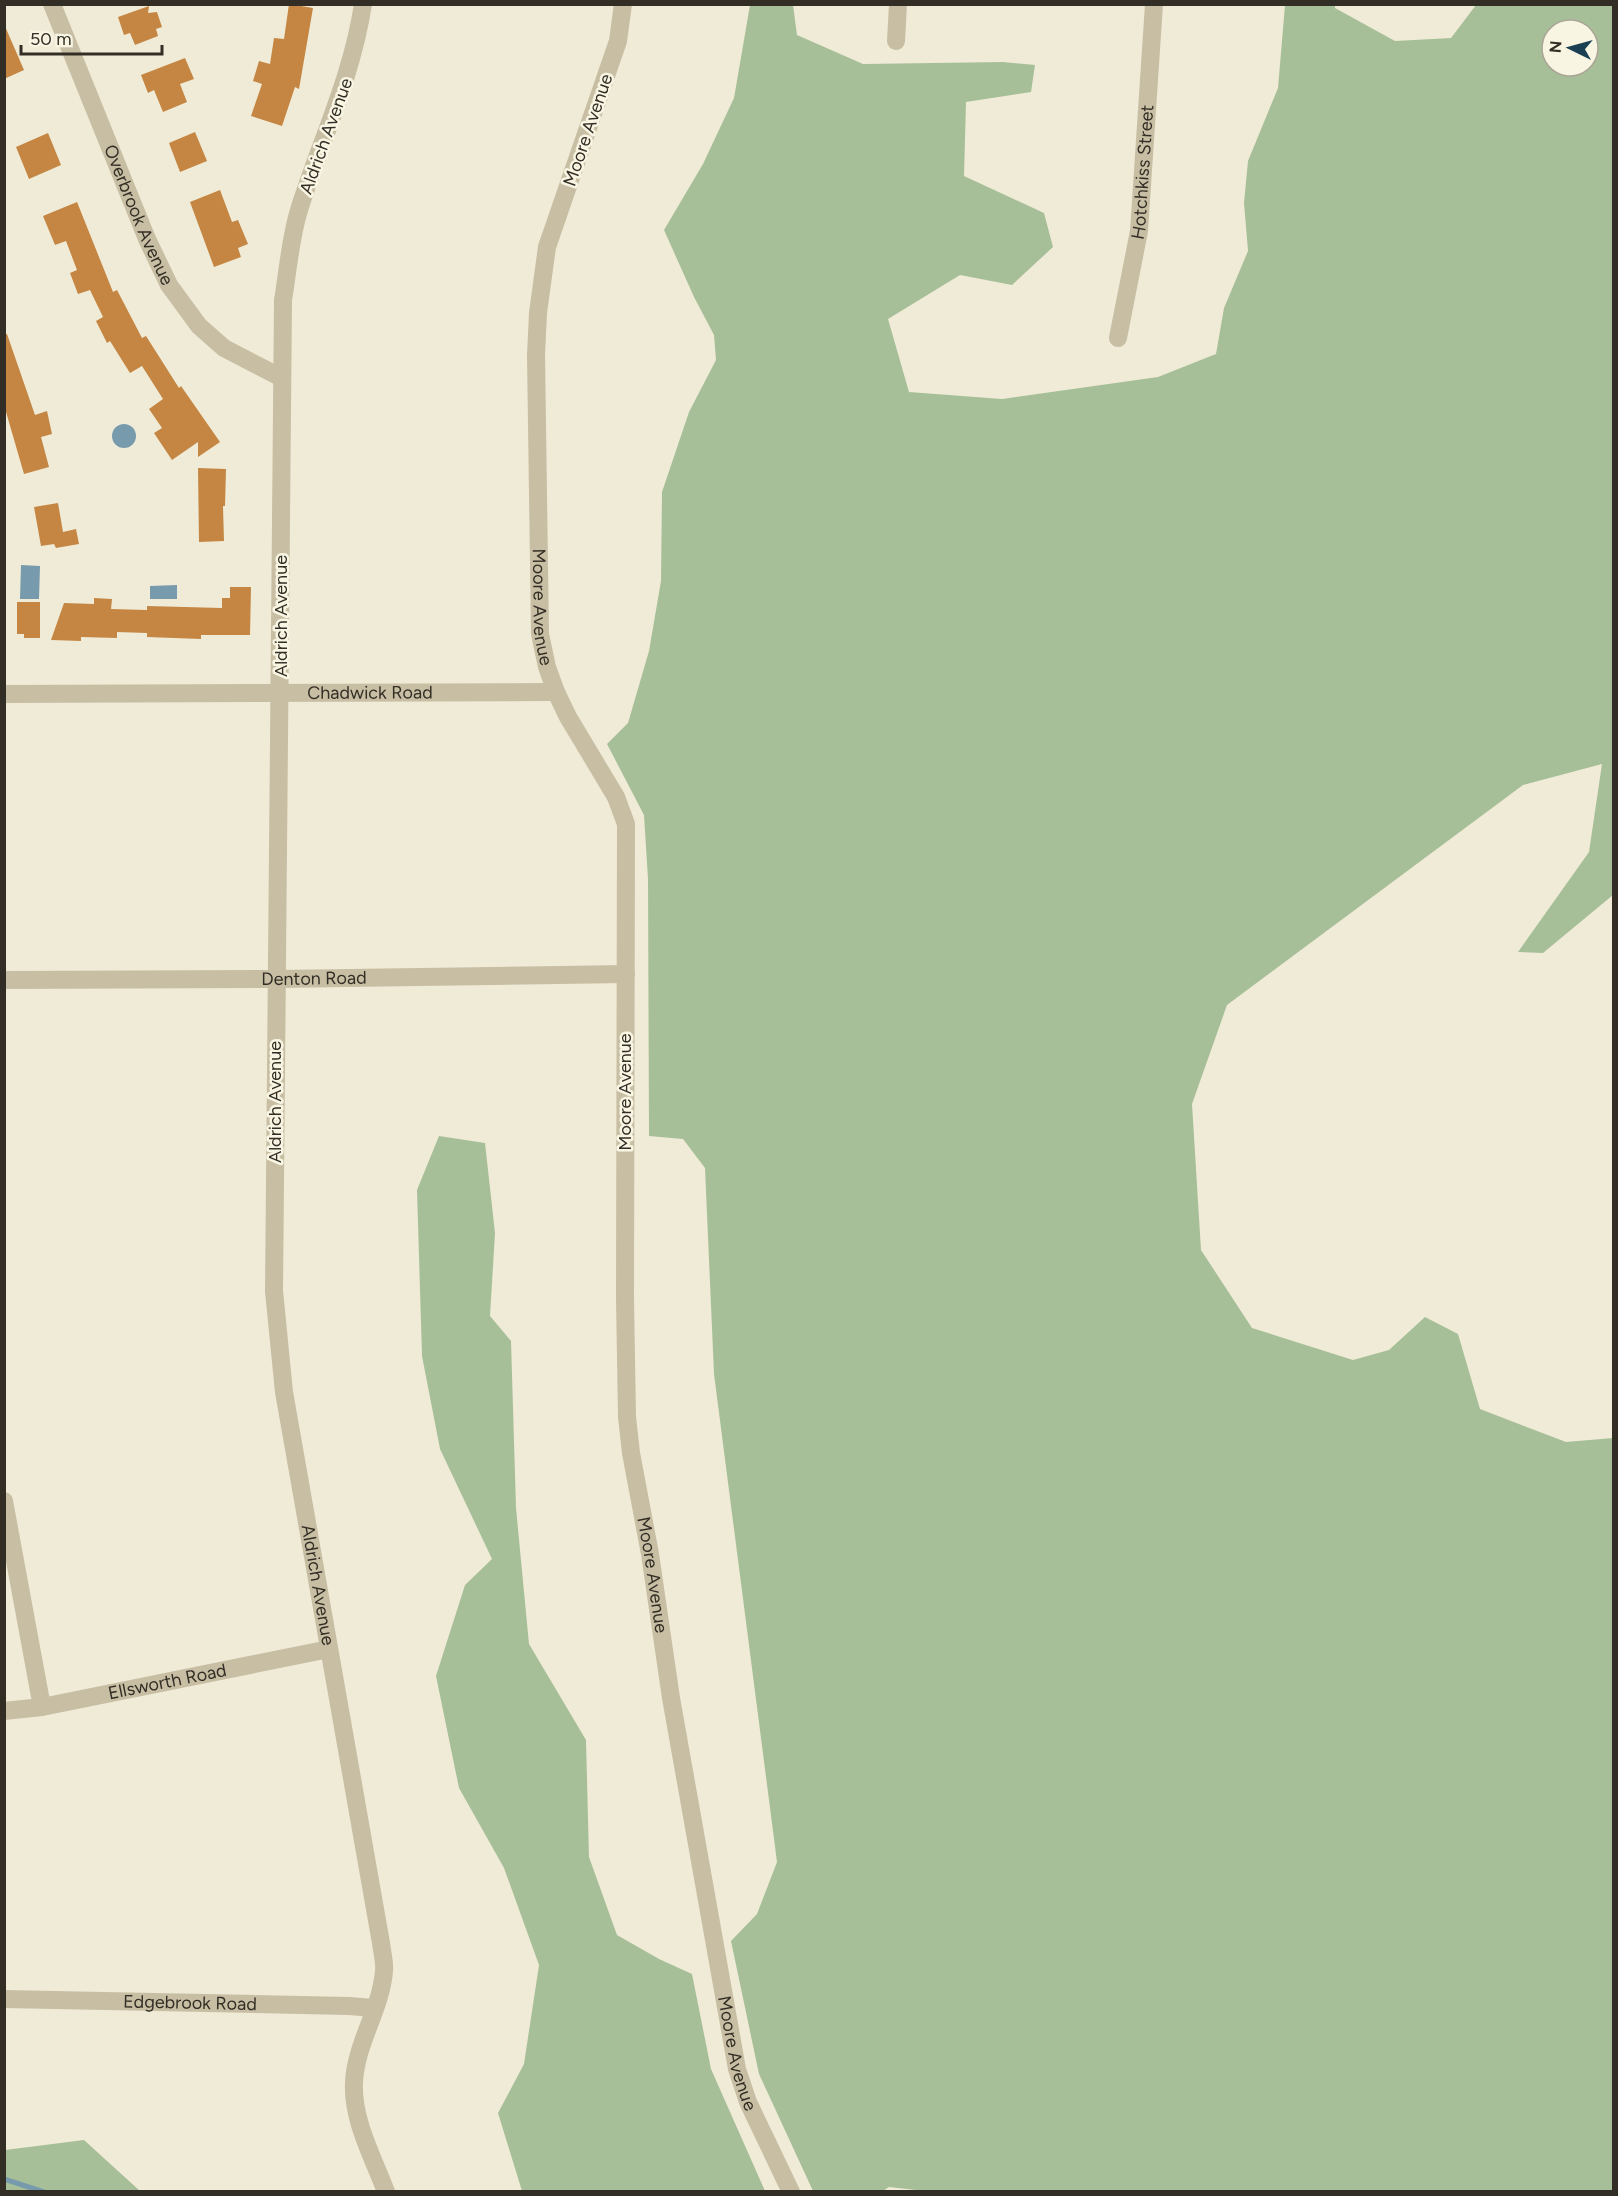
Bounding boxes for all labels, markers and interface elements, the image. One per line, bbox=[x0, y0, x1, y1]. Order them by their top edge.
scale bar bbox=[21, 18, 162, 56]
north arrow bbox=[1540, 18, 1600, 78]
text: 50 m bbox=[30, 28, 72, 50]
text: N bbox=[1546, 40, 1566, 54]
street label: Moore Avenue bbox=[558, 71, 618, 189]
street label: Aldrich Avenue bbox=[295, 75, 357, 197]
street label: Hotchkiss Street bbox=[1127, 104, 1158, 242]
street label: Overbrook Avenue bbox=[99, 141, 179, 289]
street label: Moore Avenue bbox=[528, 548, 557, 668]
street label: Aldrich Avenue bbox=[270, 555, 292, 677]
street label: Chadwick Road bbox=[307, 681, 433, 704]
street label: Denton Road bbox=[261, 967, 367, 990]
street label: Moore Avenue bbox=[614, 1033, 636, 1151]
street label: Aldrich Avenue bbox=[264, 1041, 286, 1163]
street label: Moore Avenue bbox=[632, 1515, 672, 1635]
street label: Aldrich Avenue bbox=[297, 1523, 339, 1647]
street label: Ellsworth Road bbox=[106, 1659, 228, 1704]
street label: Edgebrook Road bbox=[123, 1990, 257, 2015]
street label: Moore Avenue bbox=[713, 1994, 762, 2115]

